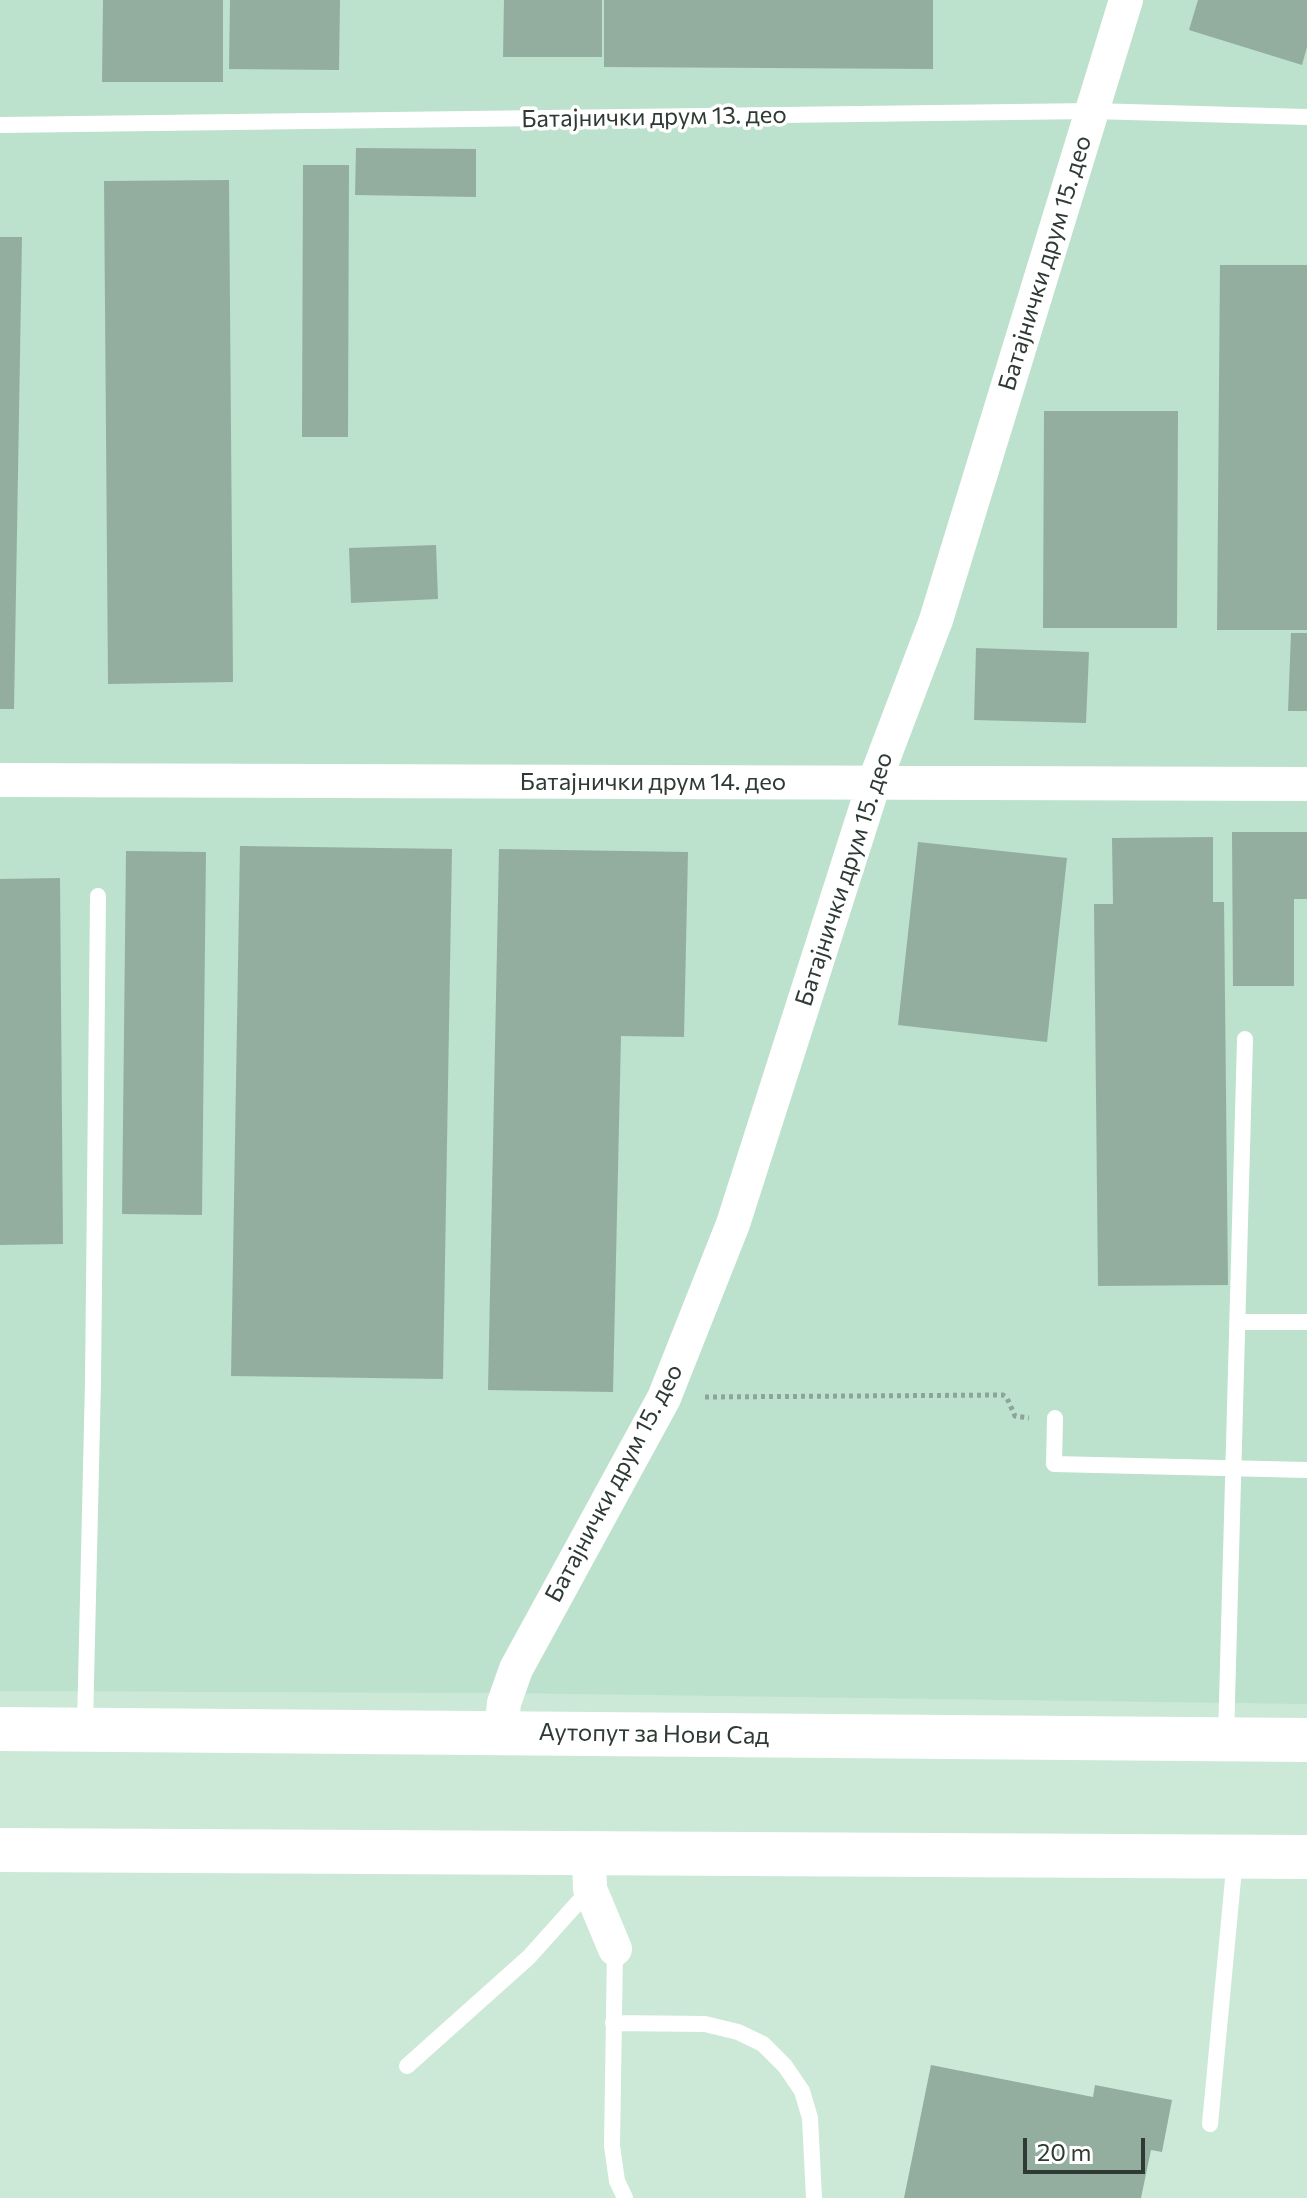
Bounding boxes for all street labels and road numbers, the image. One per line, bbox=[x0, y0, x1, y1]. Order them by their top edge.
street label: Батајнички друм 13. део bbox=[521, 100, 787, 134]
street label: Батајнички друм 15. део bbox=[992, 132, 1098, 394]
street label: Батајнички друм 15. део bbox=[789, 748, 899, 1010]
street label: Батајнички друм 14. део bbox=[520, 768, 786, 796]
street label: Батајнички друм 15. део bbox=[539, 1359, 689, 1607]
street label: Аутопут за Нови Сад bbox=[538, 1718, 770, 1750]

